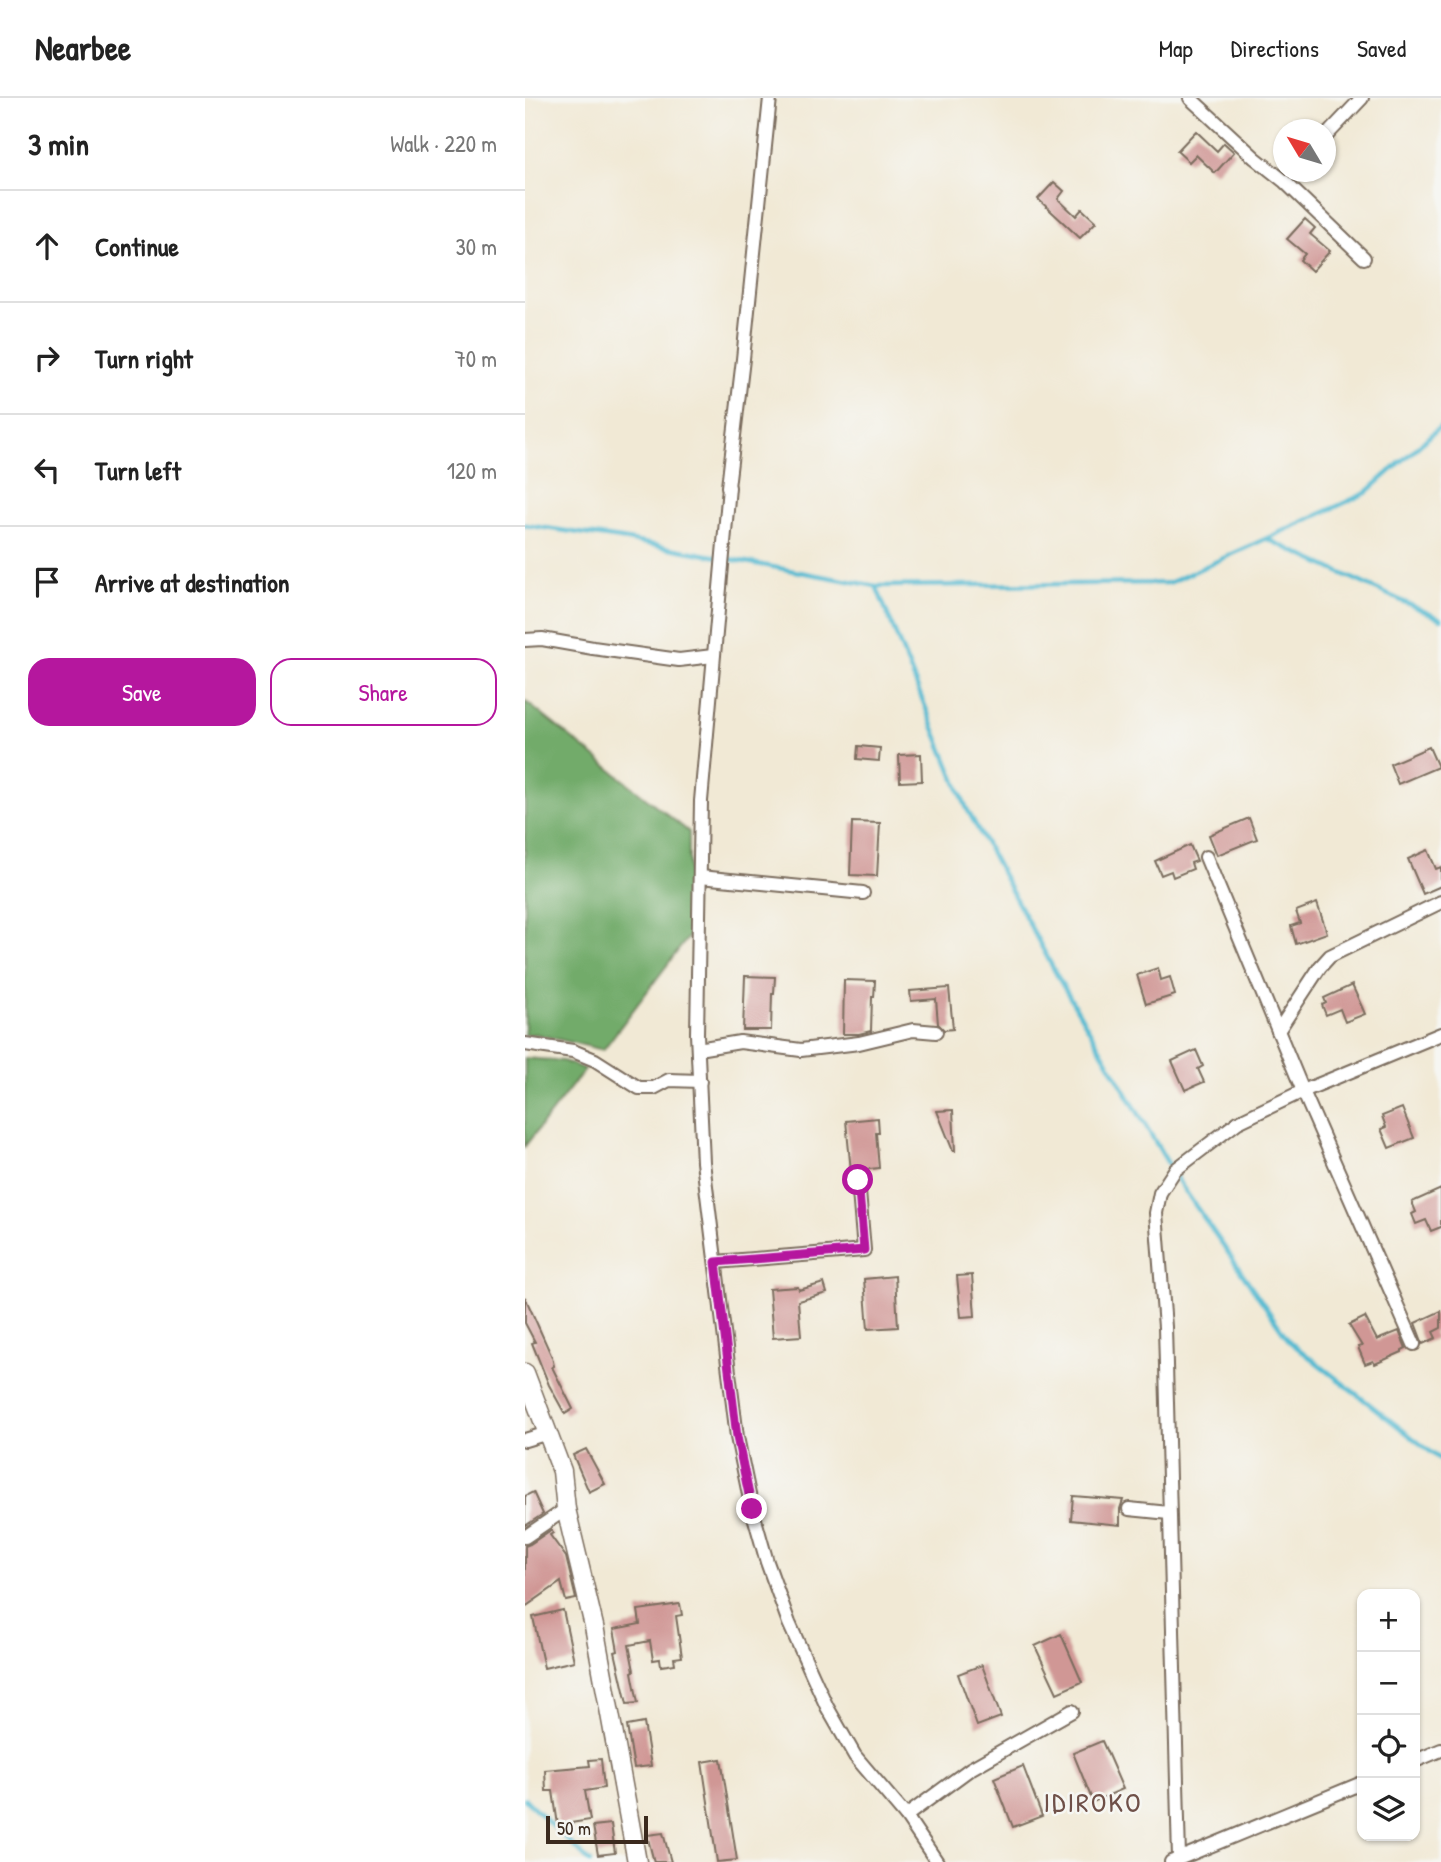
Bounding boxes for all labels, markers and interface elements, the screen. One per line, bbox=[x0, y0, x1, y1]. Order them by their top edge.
text: Nearbee bbox=[35, 26, 131, 70]
text: Map bbox=[1159, 32, 1193, 64]
text: Directions bbox=[1231, 32, 1319, 64]
text: Saved bbox=[1357, 32, 1406, 64]
north arrow bbox=[1273, 119, 1336, 182]
text: 3 min bbox=[28, 124, 89, 164]
text: Walk · 220 m bbox=[390, 128, 497, 159]
icon: ahead bbox=[28, 227, 66, 265]
text: Continue bbox=[95, 229, 179, 264]
text: 30 m bbox=[455, 231, 497, 262]
icon: right bbox=[28, 339, 66, 377]
text: Turn right bbox=[95, 341, 193, 376]
text: 70 m bbox=[454, 343, 497, 374]
icon: left bbox=[28, 451, 66, 489]
text: Turn left bbox=[95, 453, 181, 488]
text: 120 m bbox=[447, 455, 497, 486]
icon: arrive bbox=[28, 563, 66, 601]
text: Arrive at destination bbox=[95, 565, 290, 600]
button: Save bbox=[28, 658, 256, 726]
button: Share bbox=[270, 658, 497, 726]
route start bbox=[842, 1164, 873, 1195]
route end bbox=[736, 1493, 767, 1524]
map controls bbox=[1357, 1589, 1420, 1841]
button: + bbox=[1357, 1589, 1420, 1652]
button: − bbox=[1357, 1652, 1420, 1715]
button: locate bbox=[1357, 1715, 1420, 1778]
button: layers bbox=[1357, 1778, 1420, 1841]
district label: IDIROKO bbox=[1044, 1783, 1142, 1821]
scale bar bbox=[546, 1813, 647, 1845]
text: 50 m bbox=[557, 1815, 591, 1841]

